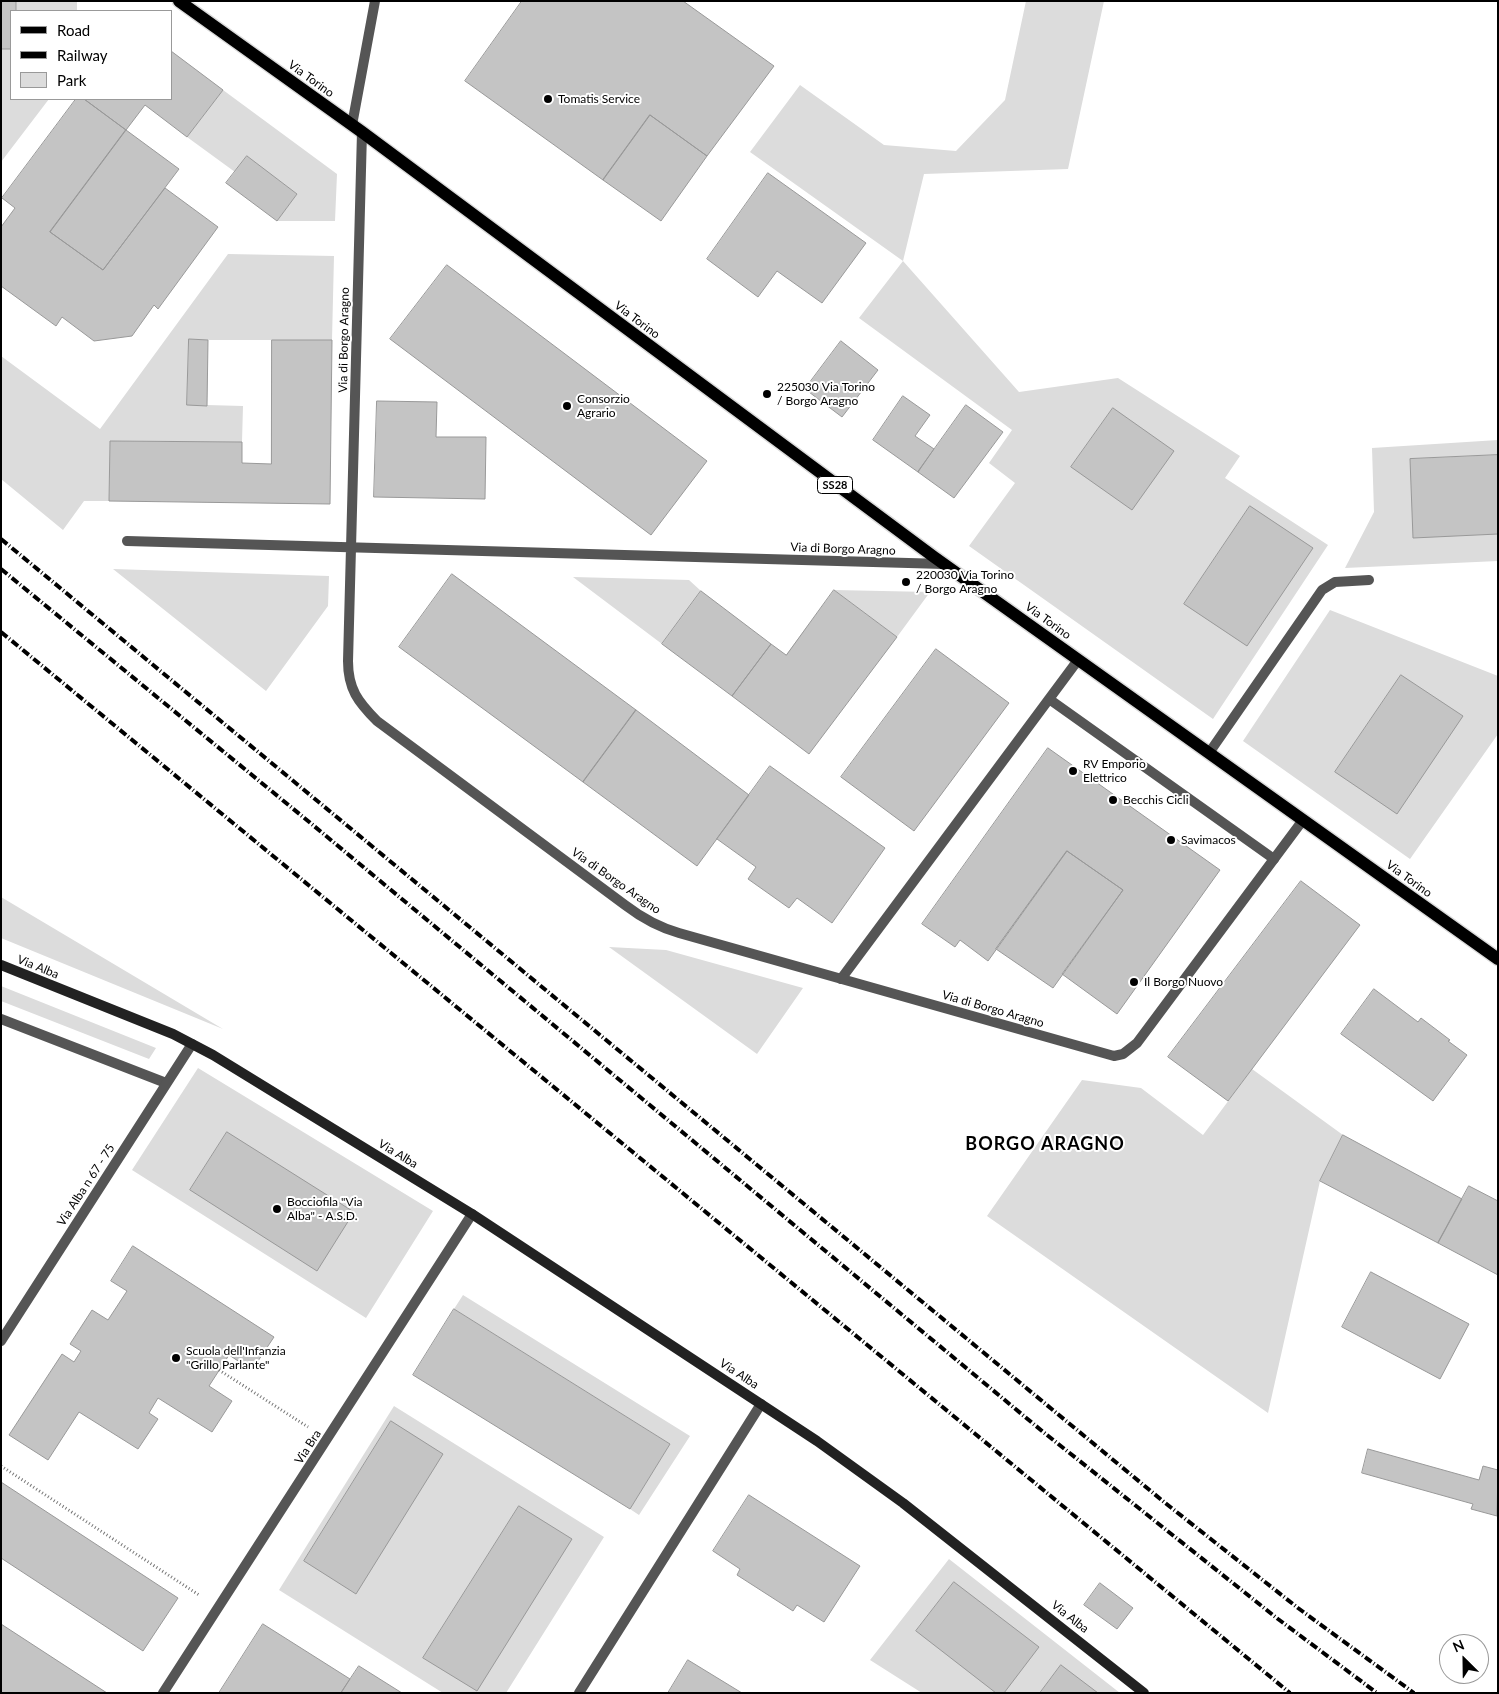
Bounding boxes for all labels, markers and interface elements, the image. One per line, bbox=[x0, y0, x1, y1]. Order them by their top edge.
legend bbox=[10, 10, 172, 100]
text: Road bbox=[57, 21, 90, 39]
text: Railway bbox=[57, 46, 108, 64]
street label: Via Torino bbox=[285, 58, 337, 100]
text: Park bbox=[57, 71, 86, 89]
place label: Tomatis Service bbox=[558, 92, 640, 106]
marker: Tomatis Service bbox=[542, 93, 554, 105]
street label: Via di Borgo Aragno bbox=[336, 287, 352, 393]
street label: Via Torino bbox=[611, 298, 663, 342]
place label: 225030 Via Torino / Borgo Aragno bbox=[777, 380, 875, 408]
marker: 225030 Via Torino / Borgo Aragno bbox=[761, 388, 773, 400]
place label: Consorzio Agrario bbox=[577, 392, 630, 420]
marker: Consorzio Agrario bbox=[561, 400, 573, 412]
road number: SS28 bbox=[818, 476, 852, 494]
street label: Via di Borgo Aragno bbox=[790, 540, 896, 558]
place label: 220030 Via Torino / Borgo Aragno bbox=[916, 568, 1014, 596]
marker: 220030 Via Torino / Borgo Aragno bbox=[900, 576, 912, 588]
street label: Via Torino bbox=[1022, 600, 1074, 642]
place label: RV Emporio Elettrico bbox=[1083, 757, 1146, 785]
marker: RV Emporio Elettrico bbox=[1067, 765, 1079, 777]
place label: Becchis Cicli bbox=[1123, 793, 1189, 807]
marker: Becchis Cicli bbox=[1107, 794, 1119, 806]
place label: Savimacos bbox=[1181, 833, 1236, 847]
marker: Savimacos bbox=[1165, 834, 1177, 846]
street label: Via di Borgo Aragno bbox=[569, 845, 663, 917]
street label: Via Torino bbox=[1383, 858, 1435, 900]
street label: Via Alba bbox=[15, 952, 61, 982]
place label: Il Borgo Nuovo bbox=[1144, 975, 1223, 989]
marker: Il Borgo Nuovo bbox=[1128, 976, 1140, 988]
street label: Via di Borgo Aragno bbox=[940, 988, 1046, 1030]
district label: BORGO ARAGNO bbox=[964, 1133, 1126, 1155]
street label: Via Alba bbox=[376, 1137, 420, 1171]
street label: Via Alba n 67 - 75 bbox=[54, 1141, 118, 1229]
place label: Bocciofila "Via Alba" - A.S.D. bbox=[287, 1195, 363, 1223]
marker: Bocciofila "Via Alba" - A.S.D. bbox=[271, 1203, 283, 1215]
place label: Scuola dell'Infanzia "Grillo Parlante" bbox=[186, 1344, 286, 1372]
marker: Scuola dell'Infanzia "Grillo Parlante" bbox=[170, 1352, 182, 1364]
street label: Via Alba bbox=[717, 1356, 761, 1392]
street label: Via Bra bbox=[292, 1427, 324, 1467]
street label: Via Alba bbox=[1048, 1598, 1092, 1636]
north arrow bbox=[1439, 1634, 1489, 1684]
text: N bbox=[1450, 1636, 1467, 1656]

